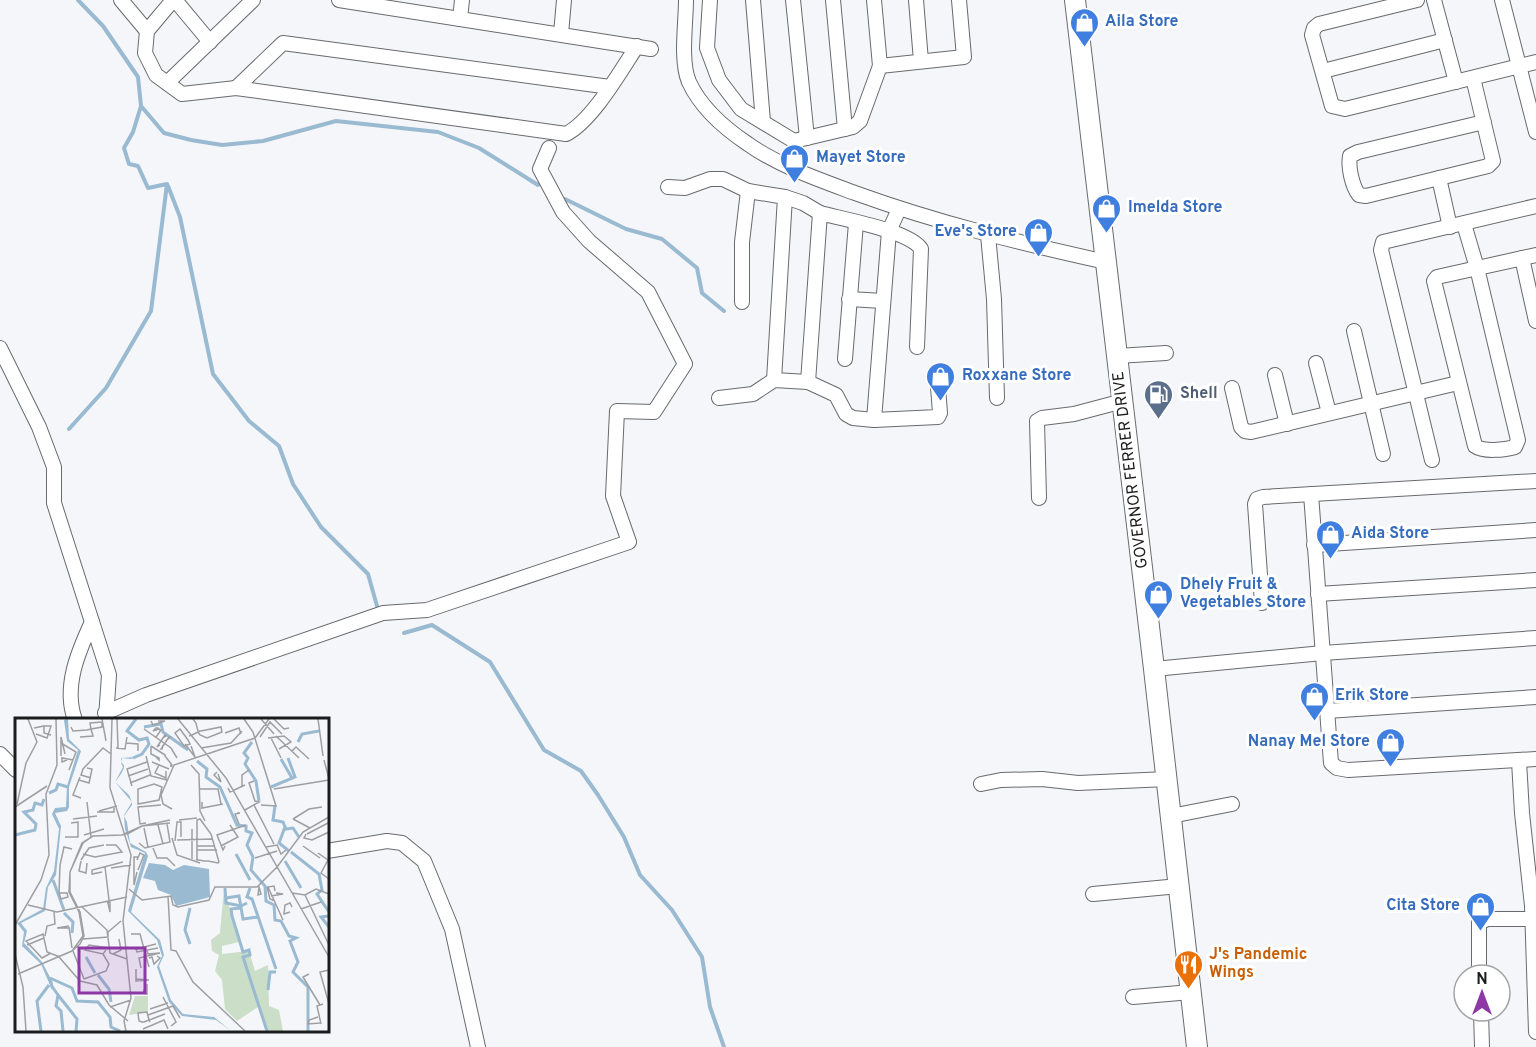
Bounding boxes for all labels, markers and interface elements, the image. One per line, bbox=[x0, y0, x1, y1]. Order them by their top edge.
shop icon: Aila Store bbox=[1068, 6, 1100, 48]
place label: Aila Store bbox=[1105, 12, 1179, 32]
shop icon: Mayet Store bbox=[779, 142, 811, 184]
place label: Mayet Store bbox=[816, 148, 906, 168]
shop icon: Imelda Store bbox=[1091, 192, 1123, 234]
place label: Imelda Store bbox=[1128, 198, 1223, 218]
shop icon: Eve's Store bbox=[1022, 216, 1054, 258]
place label: Eve's Store bbox=[935, 222, 1017, 242]
shop icon: Roxxane Store bbox=[925, 360, 957, 402]
place label: Roxxane Store bbox=[962, 366, 1071, 386]
street label: GOVERNOR FERRER DRIVE bbox=[1109, 370, 1153, 570]
fuel station icon: Shell bbox=[1143, 378, 1175, 420]
place label: Shell bbox=[1180, 384, 1218, 404]
shop icon: Aida Store bbox=[1314, 518, 1346, 560]
place label: Aida Store bbox=[1351, 524, 1429, 544]
place label: Dhely Fruit & Vegetables Store bbox=[1180, 575, 1306, 613]
shop icon: Dhely Fruit & Vegetables Store bbox=[1143, 578, 1175, 620]
shop icon: Erik Store bbox=[1298, 680, 1330, 722]
place label: Erik Store bbox=[1335, 686, 1409, 706]
inset map bbox=[15, 718, 328, 1032]
shop icon: Nanay Mel Store bbox=[1375, 726, 1407, 768]
place label: Nanay Mel Store bbox=[1248, 732, 1370, 752]
shop icon: Cita Store bbox=[1465, 890, 1497, 932]
place label: Cita Store bbox=[1386, 896, 1460, 916]
place label: J's Pandemic Wings bbox=[1209, 945, 1308, 983]
restaurant icon: J's Pandemic Wings bbox=[1172, 948, 1204, 990]
north arrow bbox=[1452, 963, 1512, 1023]
text: N bbox=[1476, 970, 1488, 990]

